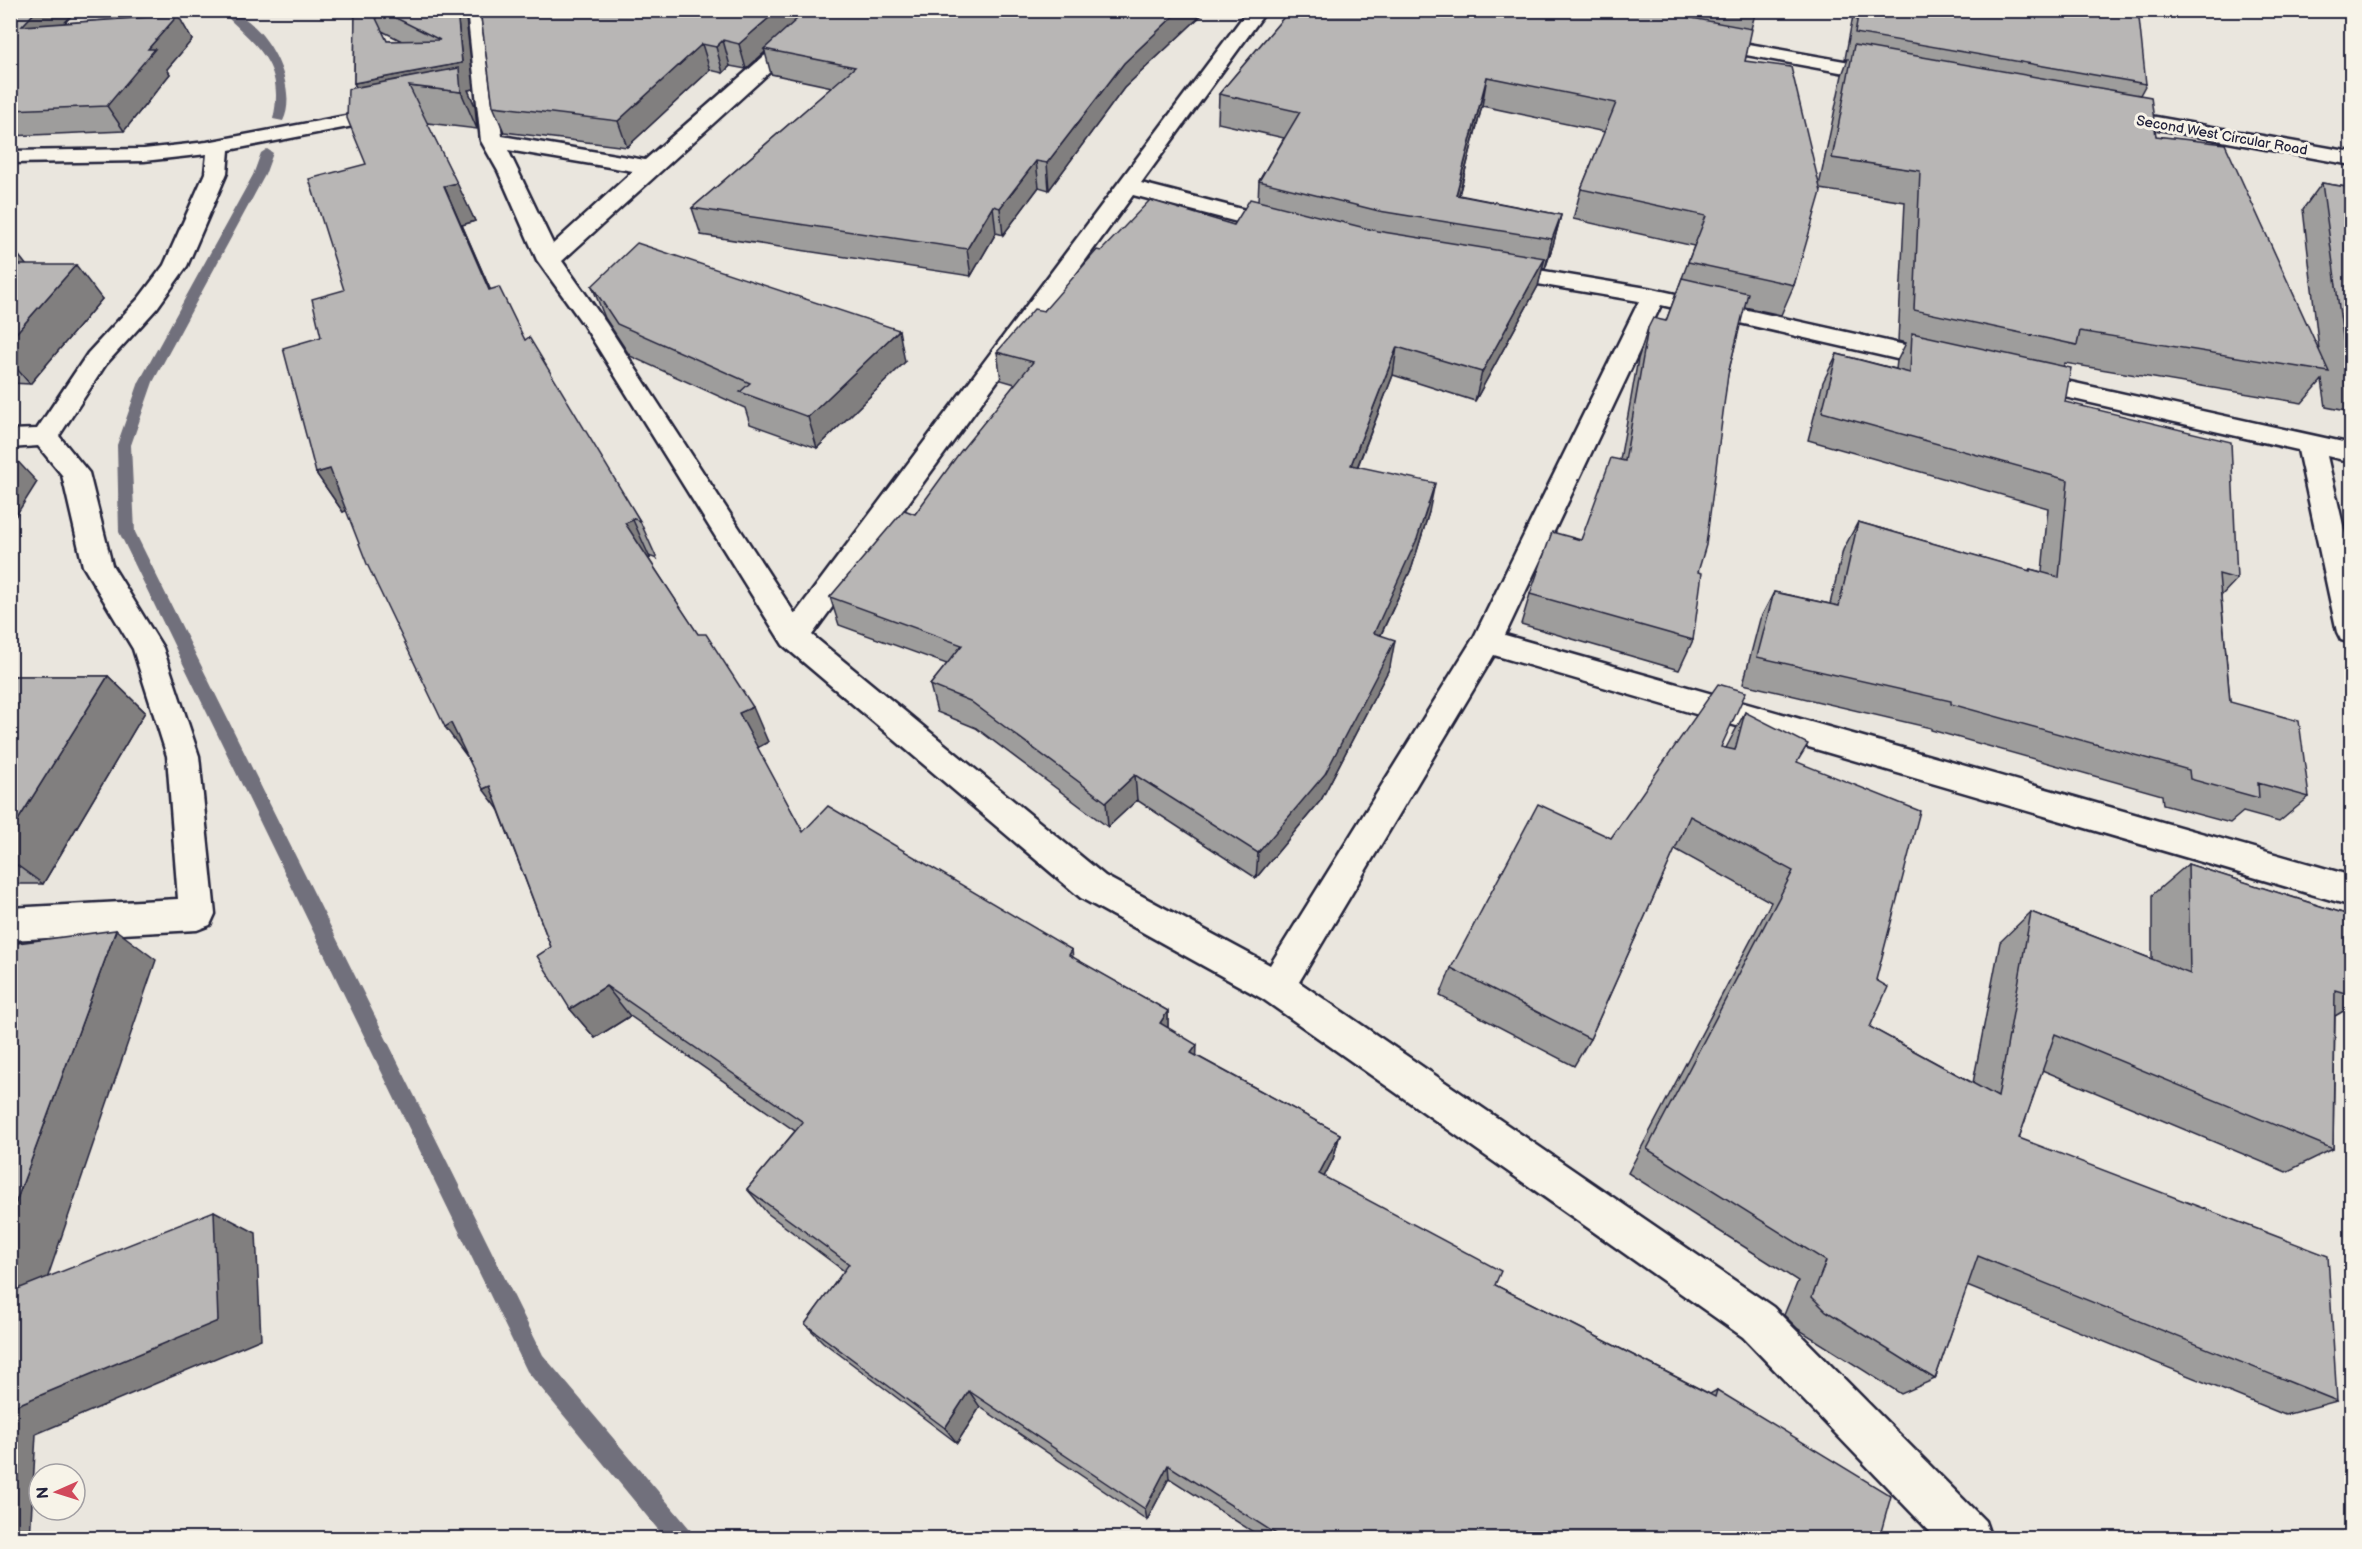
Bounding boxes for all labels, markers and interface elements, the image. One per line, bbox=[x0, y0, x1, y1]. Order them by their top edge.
street label: Second West Circular Road bbox=[2135, 112, 2309, 159]
north arrow bbox=[27, 1462, 87, 1522]
text: N bbox=[34, 1486, 53, 1499]

